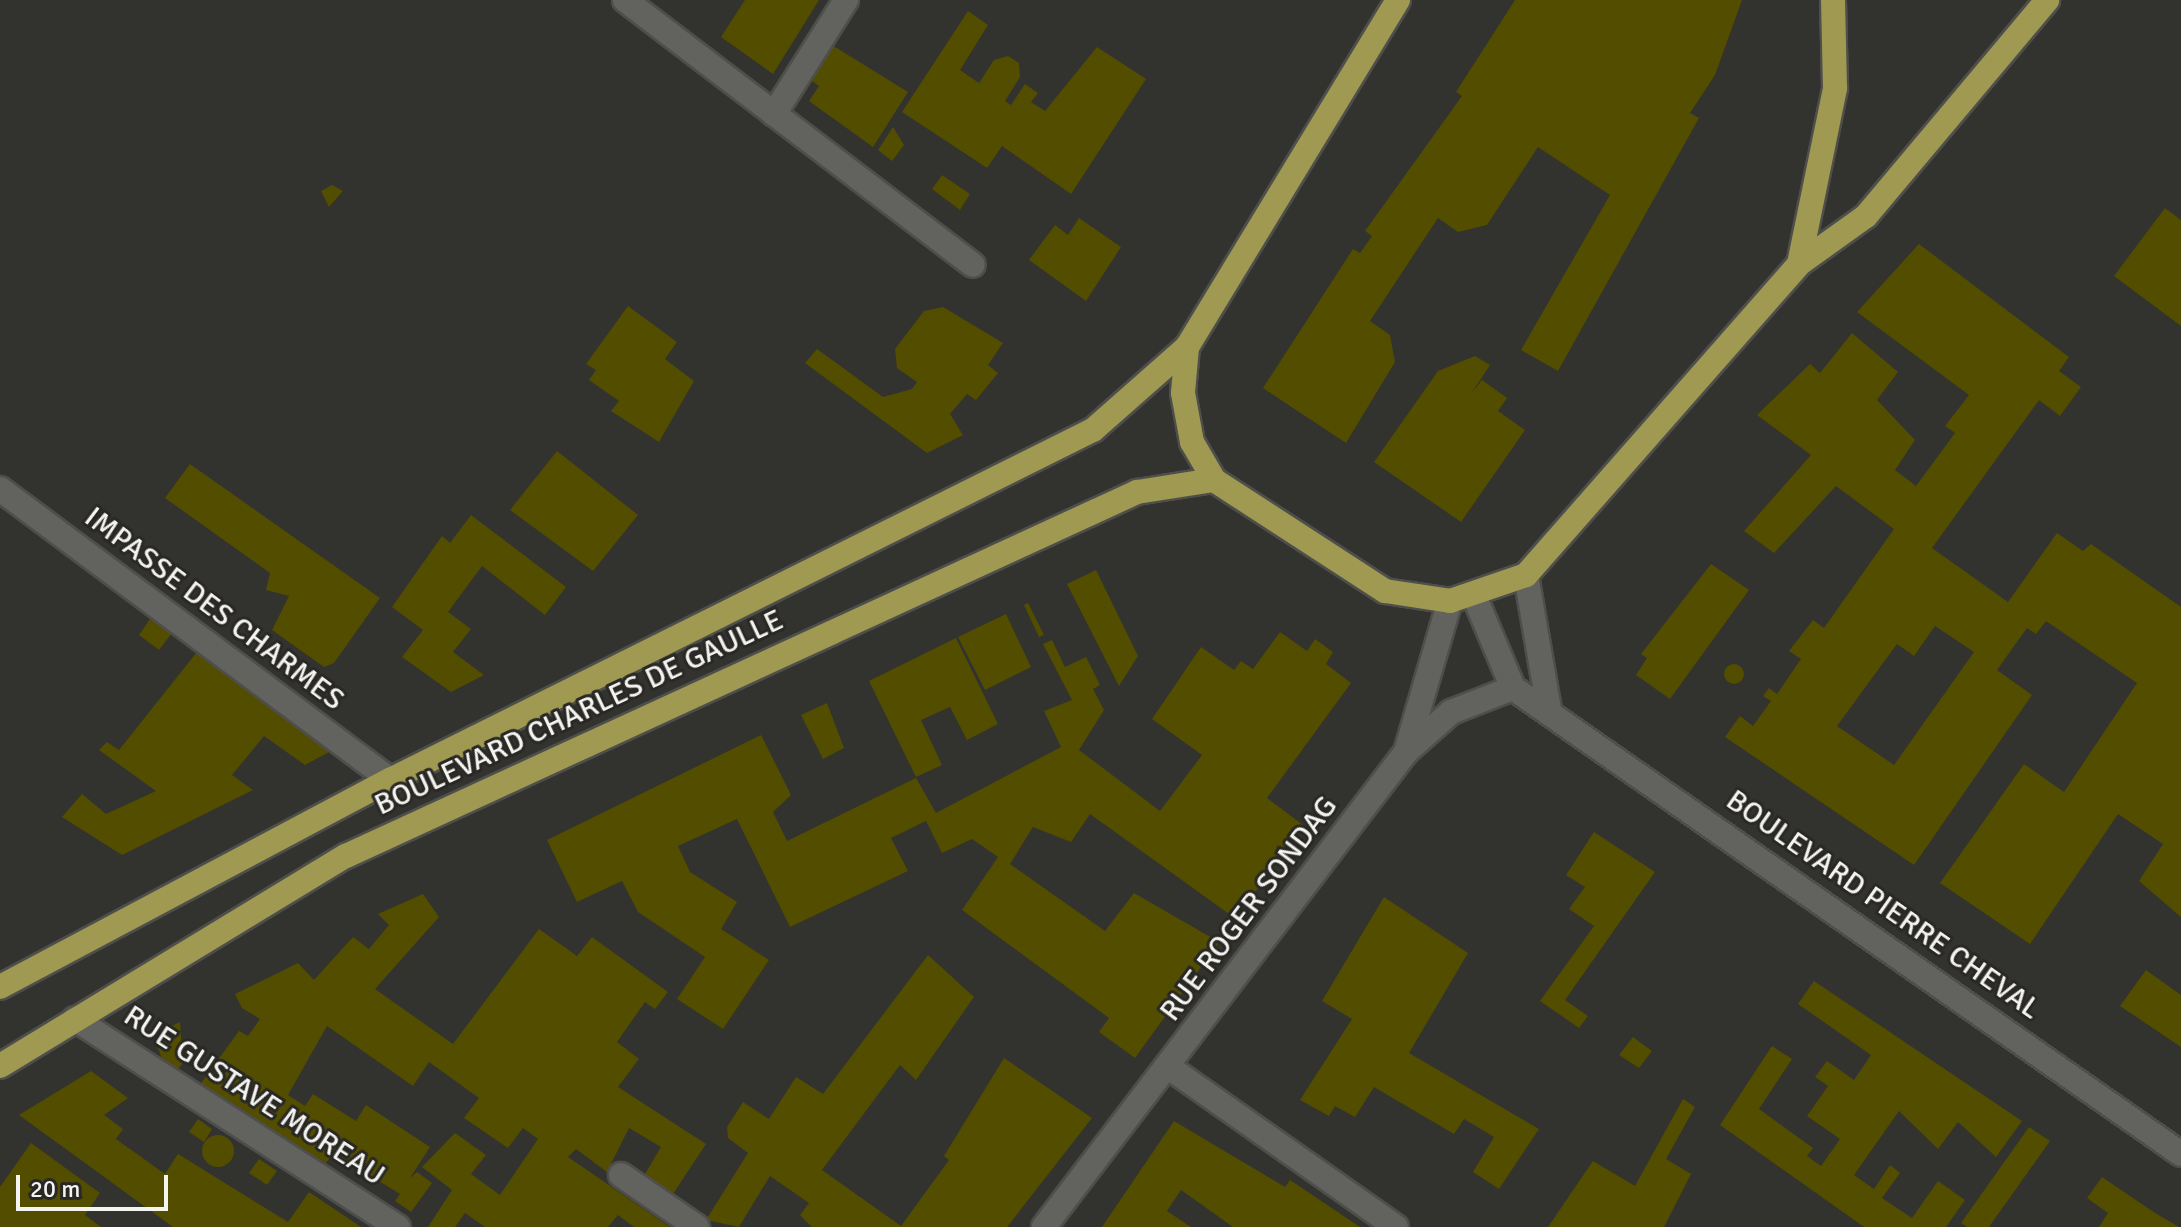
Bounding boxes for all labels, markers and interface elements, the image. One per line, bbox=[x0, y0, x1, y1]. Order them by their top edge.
street label: IMPASSE DES CHARMES bbox=[77, 500, 351, 718]
street label: BOULEVARD CHARLES DE GAULLE bbox=[369, 602, 789, 824]
street label: BOULEVARD PIERRE CHEVAL bbox=[1719, 783, 2047, 1027]
street label: RUE ROGER SONDAG bbox=[1153, 789, 1345, 1029]
street label: RUE GUSTAVE MOREAU bbox=[117, 998, 391, 1194]
scale bar bbox=[20, 1159, 172, 1209]
text: 20 m bbox=[30, 1174, 80, 1204]

